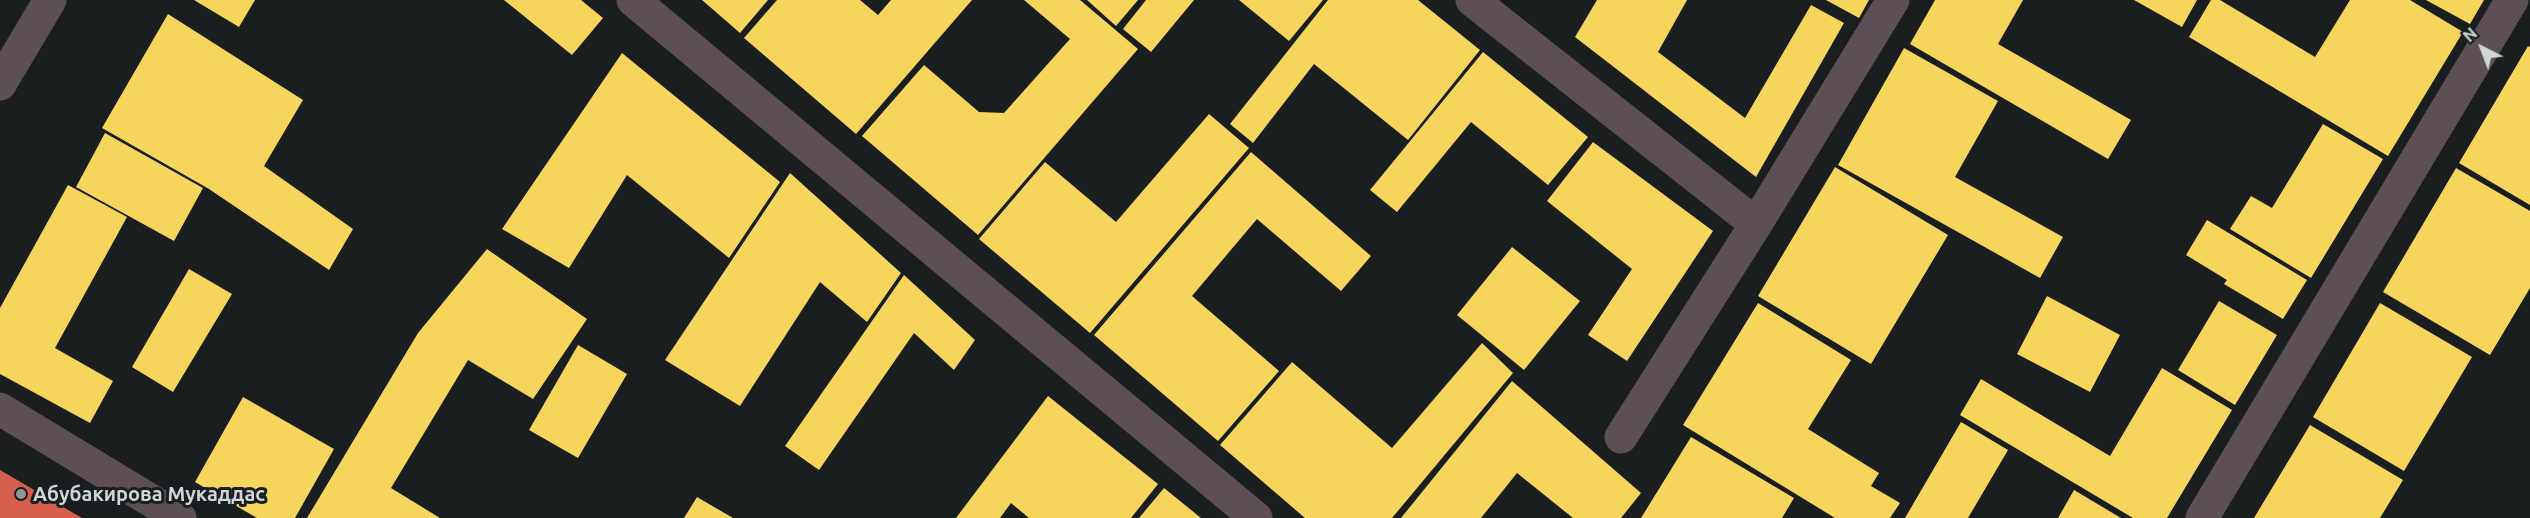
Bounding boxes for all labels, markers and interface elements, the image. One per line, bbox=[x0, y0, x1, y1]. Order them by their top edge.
north arrow bbox=[2452, 18, 2512, 78]
text: N bbox=[2459, 24, 2480, 45]
place label: Абубакирова Мукаддас bbox=[33, 482, 265, 506]
marker: Абубакирова Мукаддас bbox=[14, 487, 28, 501]

